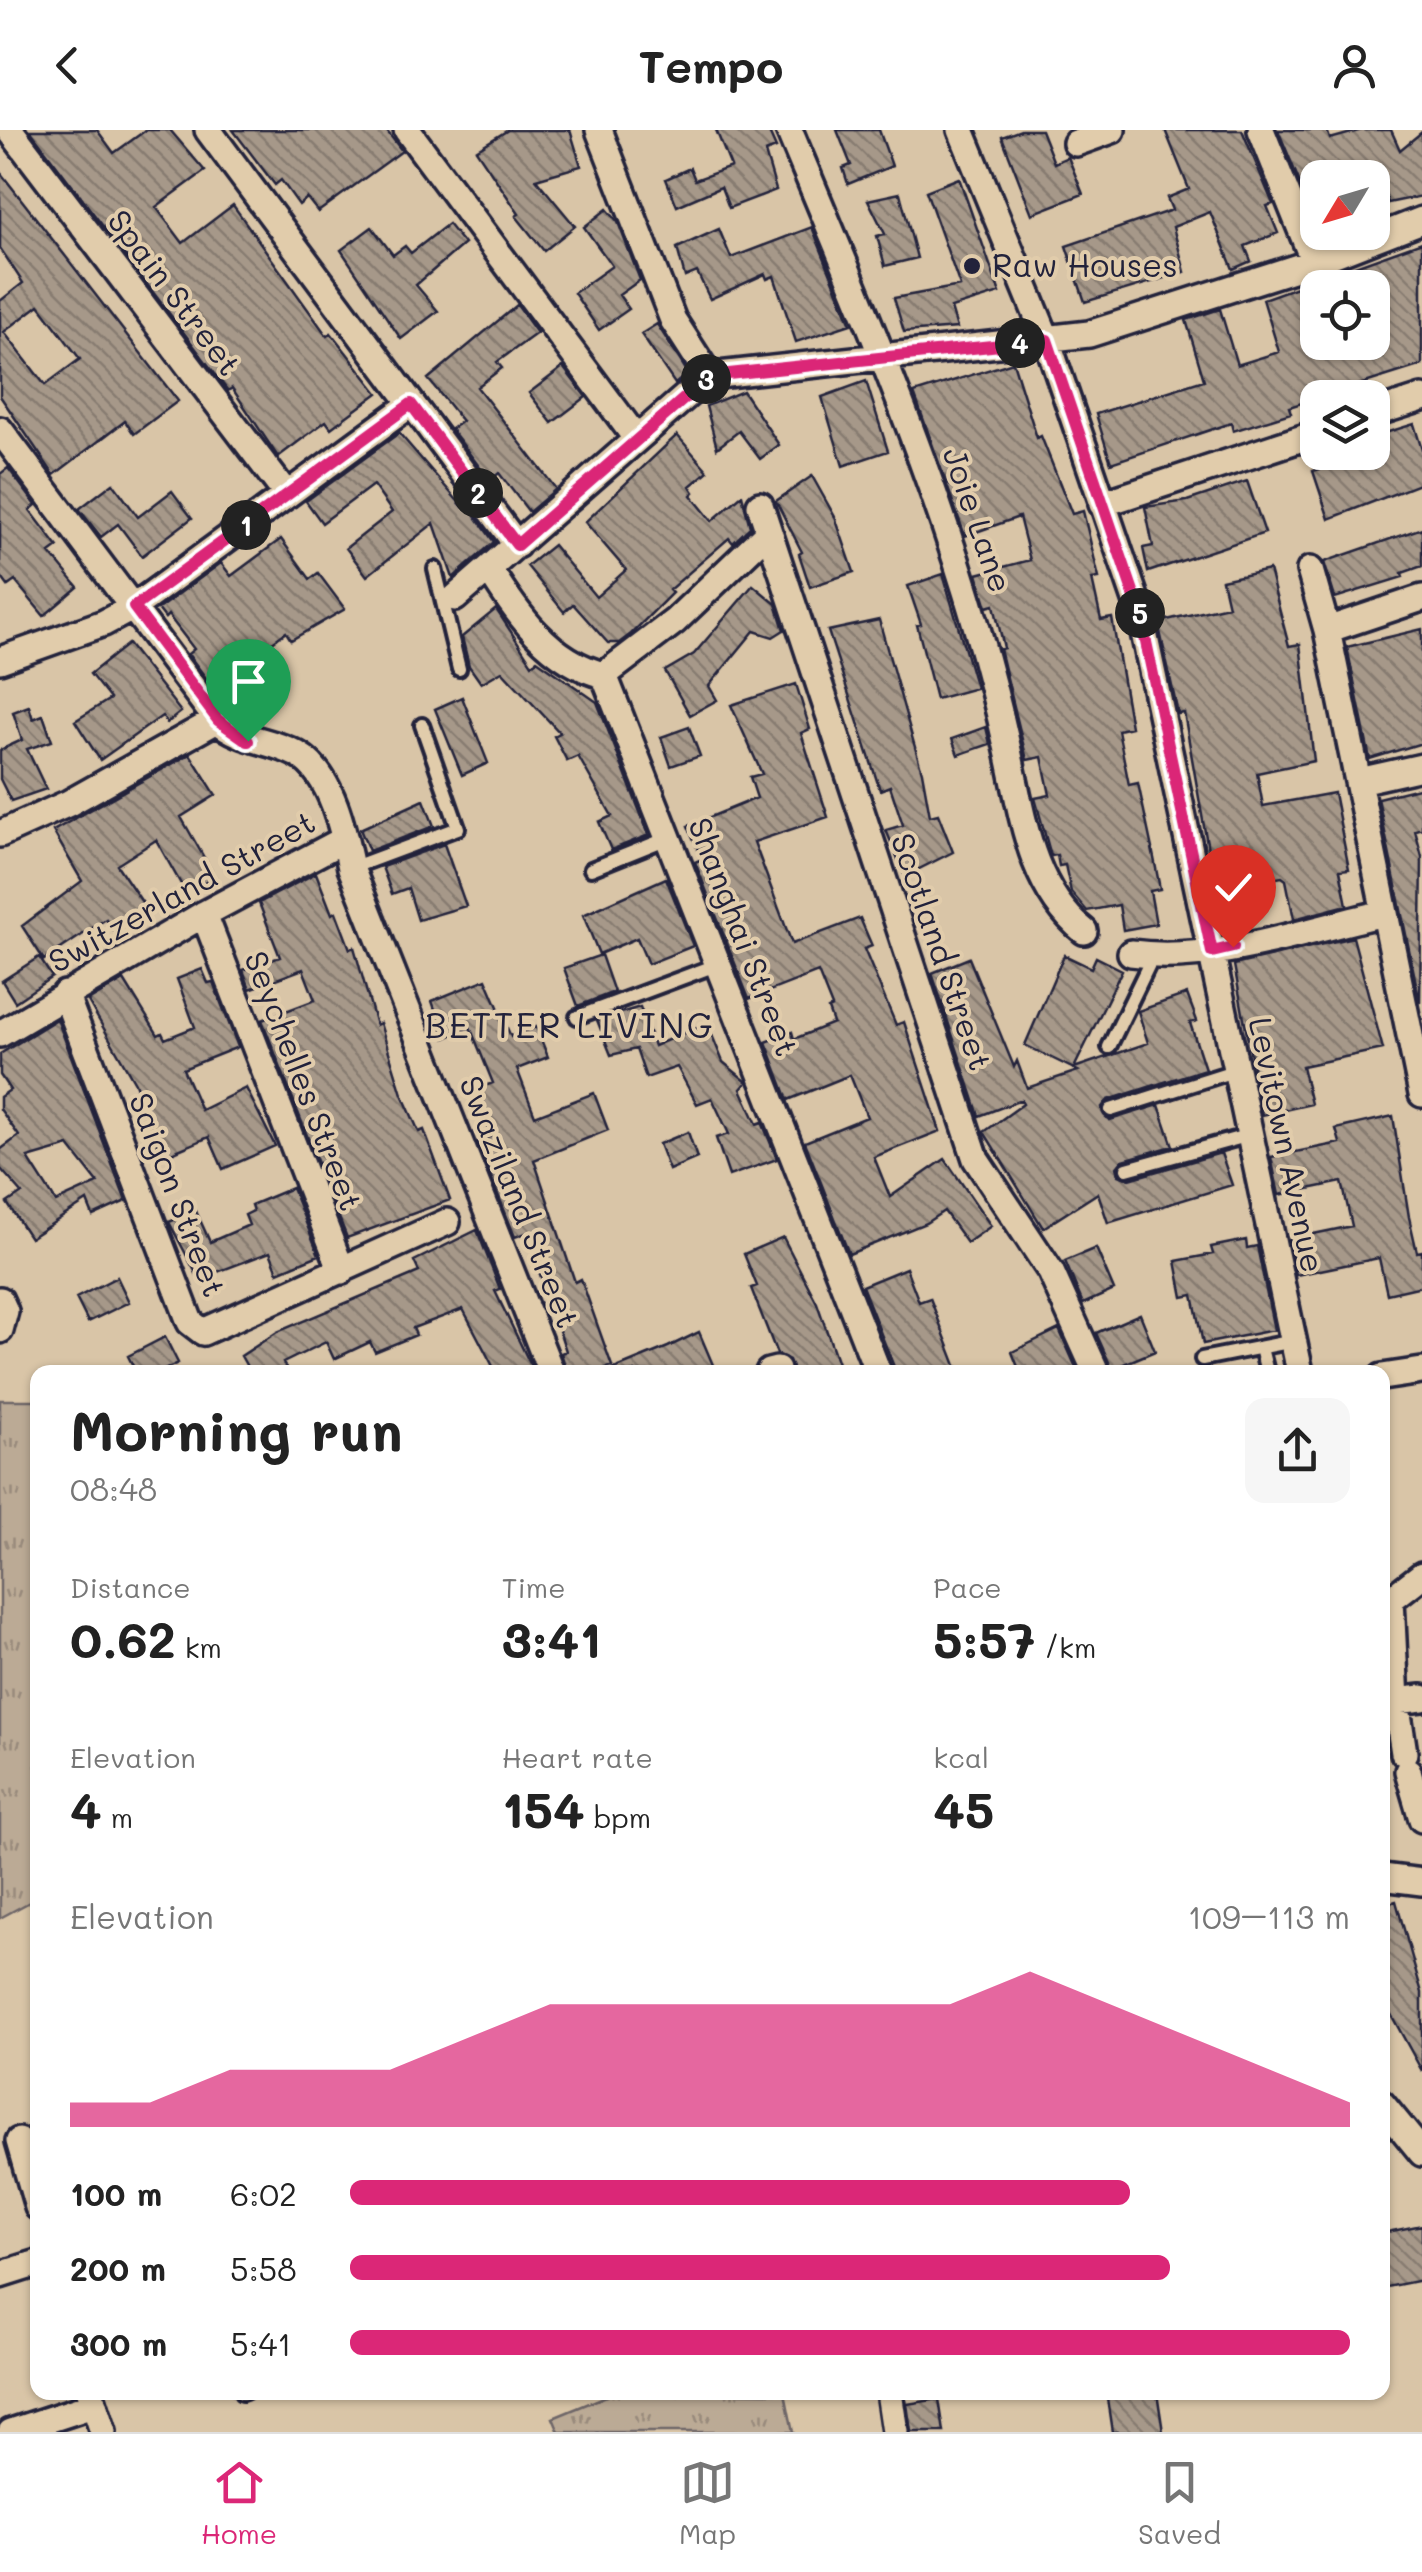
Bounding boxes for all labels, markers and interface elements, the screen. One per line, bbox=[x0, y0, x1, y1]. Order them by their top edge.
text: Tempo bbox=[639, 36, 783, 94]
icon: back bbox=[40, 38, 95, 93]
icon: person bbox=[1327, 38, 1382, 93]
north arrow bbox=[1300, 160, 1390, 250]
map controls bbox=[1300, 160, 1390, 470]
street label: Spain Street bbox=[99, 200, 252, 383]
place label: Raw Houses bbox=[992, 243, 1178, 285]
marker: Raw Houses bbox=[961, 255, 983, 277]
button: locate bbox=[1300, 270, 1390, 360]
pin: 4 bbox=[995, 318, 1045, 368]
text: 4 bbox=[1011, 325, 1029, 361]
pin: 3 bbox=[681, 354, 731, 404]
text: 3 bbox=[698, 361, 714, 397]
button: layers bbox=[1300, 380, 1390, 470]
street label: Joie Lane bbox=[935, 441, 1023, 597]
pin: 2 bbox=[453, 468, 503, 518]
text: 2 bbox=[470, 475, 486, 511]
pin: 1 bbox=[221, 500, 271, 550]
text: 1 bbox=[240, 507, 252, 543]
pin: 5 bbox=[1115, 588, 1165, 638]
text: 5 bbox=[1132, 595, 1148, 631]
pin bbox=[206, 639, 291, 742]
icon: arrive bbox=[221, 654, 276, 709]
street label: Switzerland Street bbox=[40, 800, 322, 981]
street label: Shanghai Street bbox=[680, 811, 810, 1062]
street label: Scotland Street bbox=[883, 827, 1003, 1075]
pin bbox=[1191, 845, 1276, 948]
icon: check bbox=[1206, 860, 1261, 915]
street label: Seychelles Street bbox=[235, 945, 374, 1216]
district label: BETTER LIVING bbox=[425, 1001, 715, 1047]
street label: Levitown Avenue bbox=[1240, 1013, 1336, 1276]
street label: Swaziland Street bbox=[451, 1069, 591, 1334]
street label: Saigon Street bbox=[121, 1086, 237, 1302]
text: Morning run bbox=[70, 1393, 403, 1465]
button: share bbox=[1245, 1398, 1350, 1503]
text: 08:48 bbox=[70, 1467, 157, 1509]
text: Distance bbox=[70, 1569, 191, 1605]
text: Time bbox=[502, 1569, 565, 1605]
text: Pace bbox=[933, 1569, 1002, 1605]
text: 0.62 bbox=[70, 1605, 176, 1671]
text: 3:41 bbox=[502, 1605, 601, 1671]
text: 5:57 bbox=[933, 1605, 1035, 1671]
text: km bbox=[176, 1629, 222, 1665]
text: /km bbox=[1035, 1629, 1096, 1665]
text: Elevation bbox=[70, 1739, 196, 1775]
text: Heart rate bbox=[502, 1739, 653, 1775]
text: kcal bbox=[933, 1739, 989, 1775]
text: 4 bbox=[70, 1775, 102, 1841]
text: 154 bbox=[502, 1775, 585, 1841]
text: 45 bbox=[933, 1775, 994, 1841]
text: m bbox=[102, 1799, 133, 1835]
text: bpm bbox=[585, 1799, 651, 1835]
text: Elevation bbox=[70, 1895, 214, 1937]
text: 109–113 m bbox=[1188, 1895, 1350, 1937]
text: 100 m bbox=[70, 2172, 162, 2214]
text: 6:02 bbox=[230, 2172, 297, 2214]
text: 200 m bbox=[70, 2247, 166, 2289]
text: 5:58 bbox=[230, 2247, 297, 2289]
text: 300 m bbox=[70, 2322, 167, 2364]
text: 5:41 bbox=[230, 2322, 292, 2364]
tab: Home bbox=[201, 2455, 277, 2551]
tab: Map bbox=[679, 2455, 736, 2551]
tab: Saved bbox=[1138, 2455, 1221, 2551]

